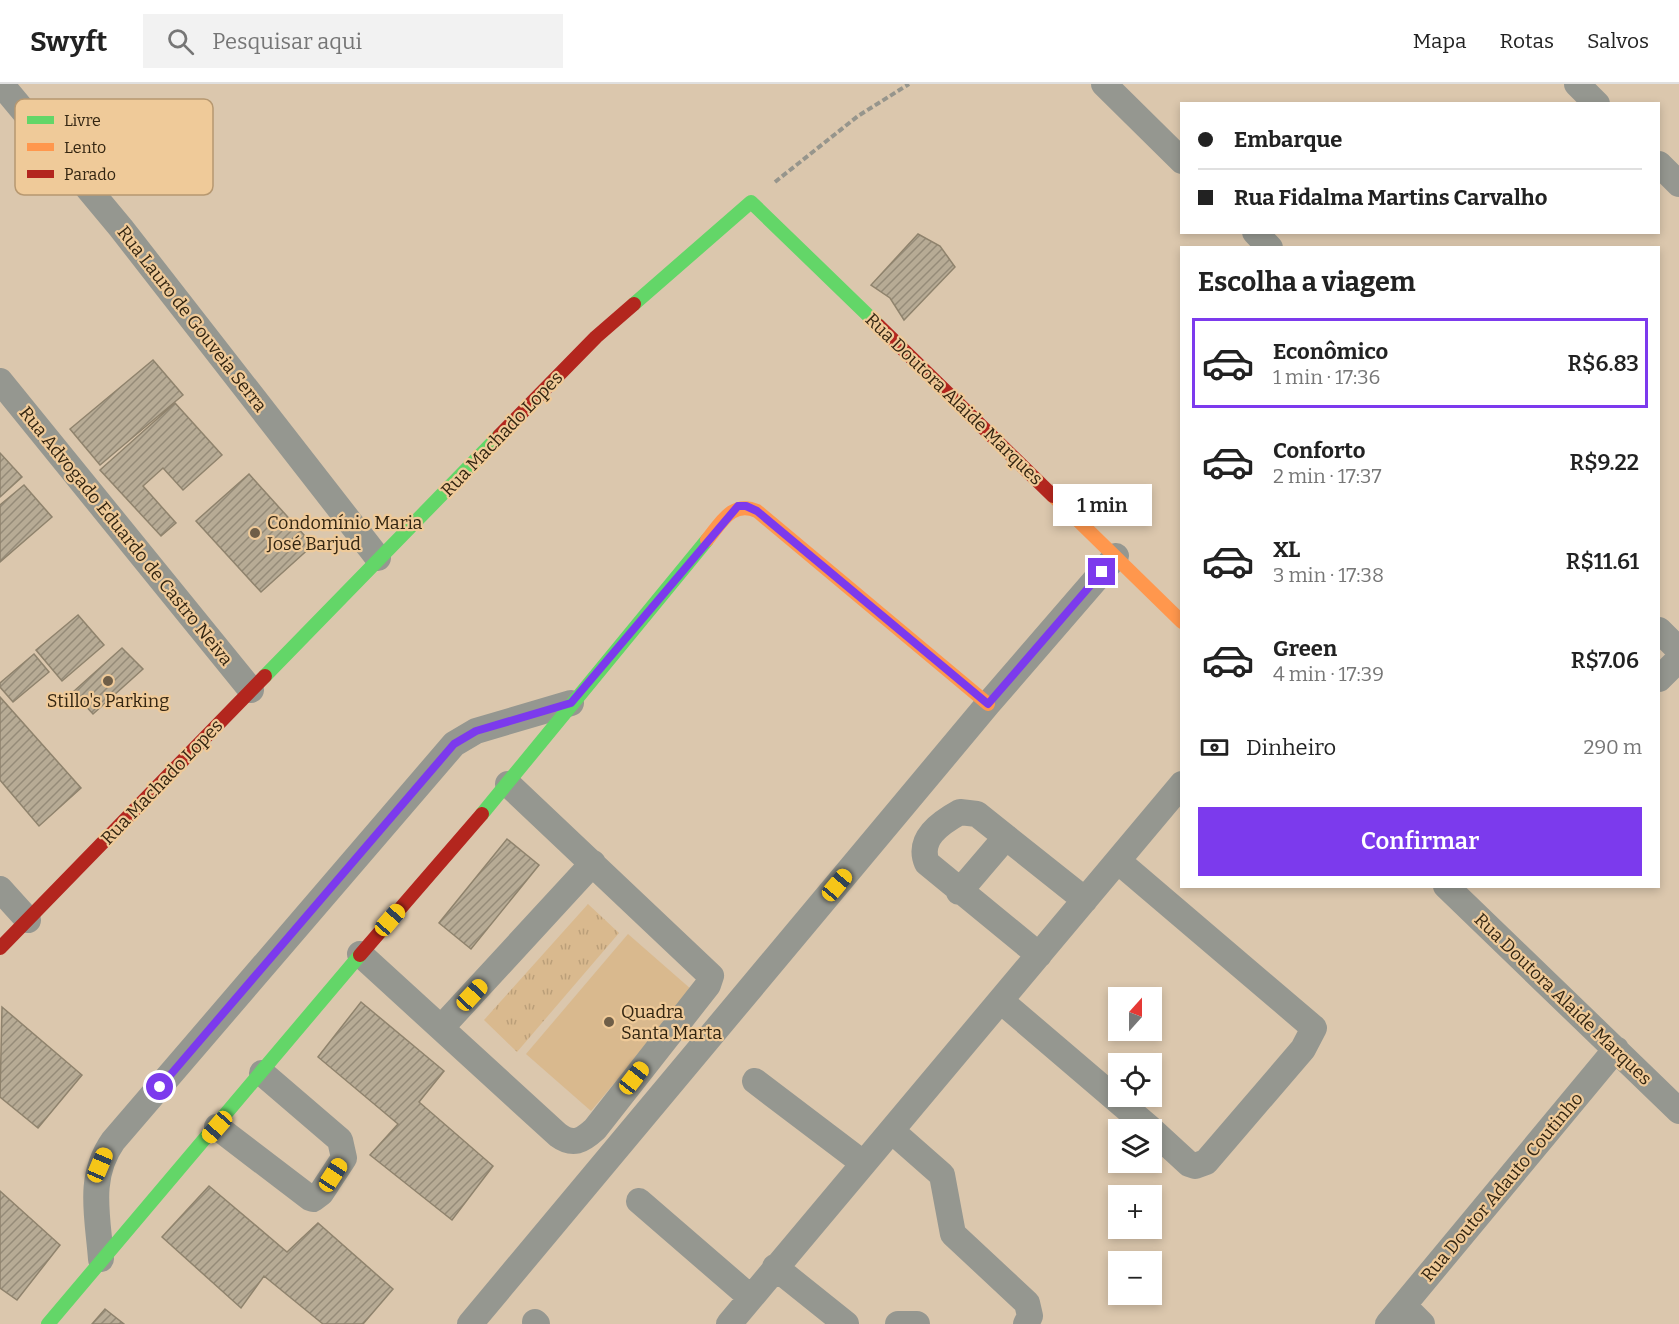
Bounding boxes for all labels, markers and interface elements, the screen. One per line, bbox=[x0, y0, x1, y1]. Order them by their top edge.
search box bbox=[143, 14, 563, 68]
text: Swyft bbox=[30, 25, 107, 58]
icon: search bbox=[164, 25, 197, 58]
text: Pesquisar aqui bbox=[212, 28, 362, 55]
text: Mapa bbox=[1413, 28, 1467, 54]
text: Rotas bbox=[1500, 28, 1554, 54]
text: Salvos bbox=[1587, 28, 1649, 54]
legend bbox=[15, 99, 213, 195]
text: Livre bbox=[64, 111, 101, 130]
text: Embarque bbox=[1234, 126, 1342, 153]
text: Lento bbox=[64, 138, 106, 157]
text: Parado bbox=[64, 165, 116, 184]
text: Rua Fidalma Martins Carvalho bbox=[1234, 184, 1547, 211]
street label: Rua Lauro de Gouveia Serra bbox=[113, 222, 272, 416]
text: Escolha a viagem bbox=[1198, 266, 1416, 298]
street label: Rua Doutora Alaide Marques bbox=[861, 308, 1047, 490]
icon: car bbox=[1201, 336, 1255, 390]
text: Econômico bbox=[1273, 338, 1388, 365]
text: R$6.83 bbox=[1567, 350, 1639, 377]
text: 1 min · 17:36 bbox=[1273, 365, 1380, 389]
street label: Rua Machado Lopes bbox=[437, 367, 567, 501]
street label: Rua Advogado Eduardo de Castro Neiva bbox=[15, 402, 238, 670]
icon: car bbox=[1201, 435, 1255, 489]
text: Conforto bbox=[1273, 437, 1365, 464]
text: R$9.22 bbox=[1570, 449, 1639, 476]
text: 2 min · 17:37 bbox=[1273, 464, 1381, 488]
callout: 1 min bbox=[1052, 485, 1152, 527]
text: 1 min bbox=[1077, 493, 1128, 517]
place label: Condomínio Maria José Barjud bbox=[266, 512, 423, 555]
marker: Condomínio Maria José Barjud bbox=[248, 526, 262, 540]
icon: car bbox=[1201, 534, 1255, 588]
text: XL bbox=[1273, 536, 1300, 563]
text: R$11.61 bbox=[1566, 548, 1639, 575]
route end bbox=[1088, 558, 1115, 585]
text: 3 min · 17:38 bbox=[1273, 563, 1384, 587]
icon: car bbox=[1201, 633, 1255, 687]
text: Green bbox=[1273, 635, 1337, 662]
text: R$7.06 bbox=[1571, 647, 1639, 674]
text: 4 min · 17:39 bbox=[1273, 662, 1384, 686]
marker: Stillo's Parking bbox=[101, 674, 115, 688]
place label: Stillo's Parking bbox=[47, 690, 169, 712]
street label: Rua Machado Lopes bbox=[97, 715, 227, 849]
icon: cash bbox=[1198, 731, 1231, 764]
text: Dinheiro bbox=[1246, 734, 1336, 761]
text: 290 m bbox=[1584, 735, 1642, 759]
button: Confirmar bbox=[1198, 807, 1642, 876]
car bbox=[819, 865, 855, 905]
car bbox=[371, 901, 409, 939]
street label: Rua Doutora Alaide Marques bbox=[1470, 908, 1656, 1090]
car bbox=[453, 976, 491, 1014]
north arrow bbox=[1108, 987, 1162, 1041]
map controls bbox=[1108, 987, 1162, 1305]
place label: Quadra Santa Marta bbox=[621, 1001, 722, 1044]
marker: Quadra Santa Marta bbox=[602, 1015, 616, 1029]
button: locate bbox=[1108, 1053, 1162, 1107]
car bbox=[616, 1058, 652, 1098]
route start bbox=[146, 1073, 173, 1100]
street label: Rua Doutor Adauto Coutinho bbox=[1416, 1088, 1588, 1286]
car bbox=[198, 1108, 236, 1146]
button: layers bbox=[1108, 1119, 1162, 1173]
car bbox=[85, 1145, 115, 1185]
car bbox=[316, 1155, 350, 1195]
button: + bbox=[1108, 1185, 1162, 1239]
button: − bbox=[1108, 1251, 1162, 1305]

